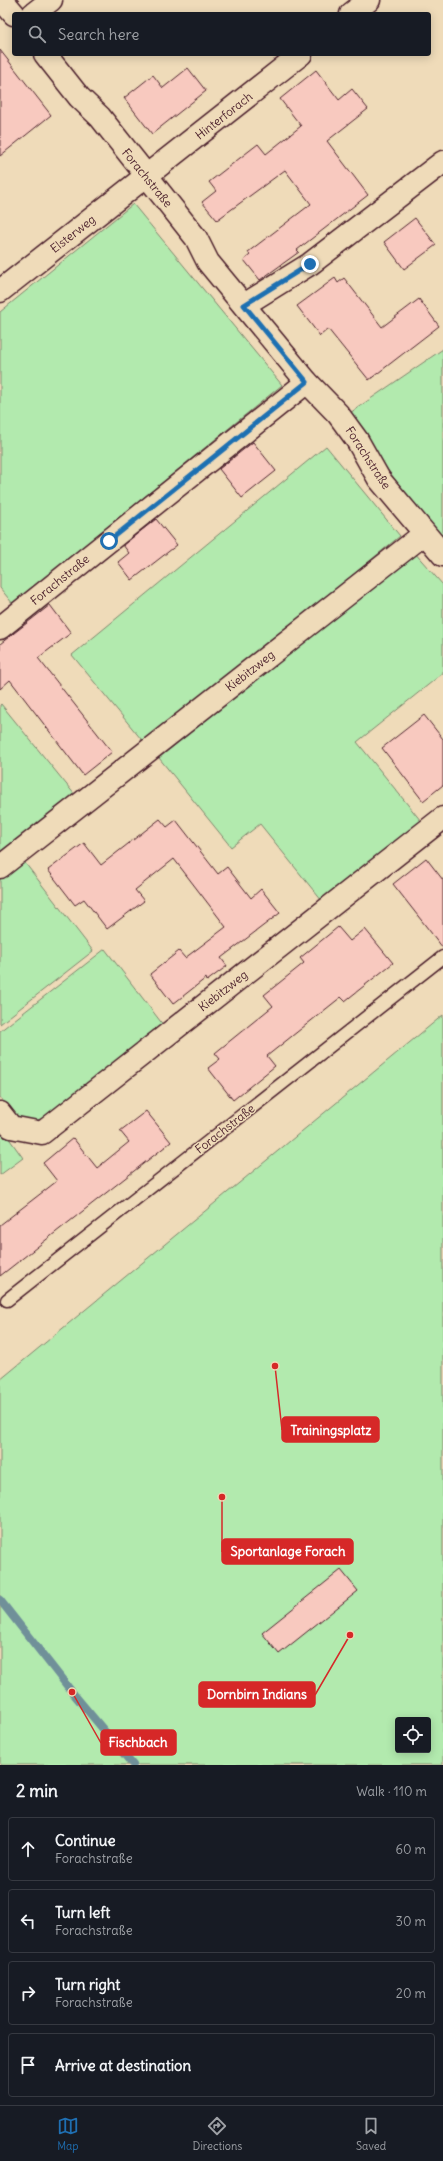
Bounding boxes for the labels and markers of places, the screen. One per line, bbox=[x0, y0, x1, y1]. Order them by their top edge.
callout: Trainingsplatz bbox=[282, 1417, 379, 1442]
callout: Sportanlage Forach bbox=[222, 1539, 353, 1564]
callout: Dornbirn Indians bbox=[199, 1682, 315, 1707]
callout: Fischbach bbox=[101, 1730, 176, 1755]

